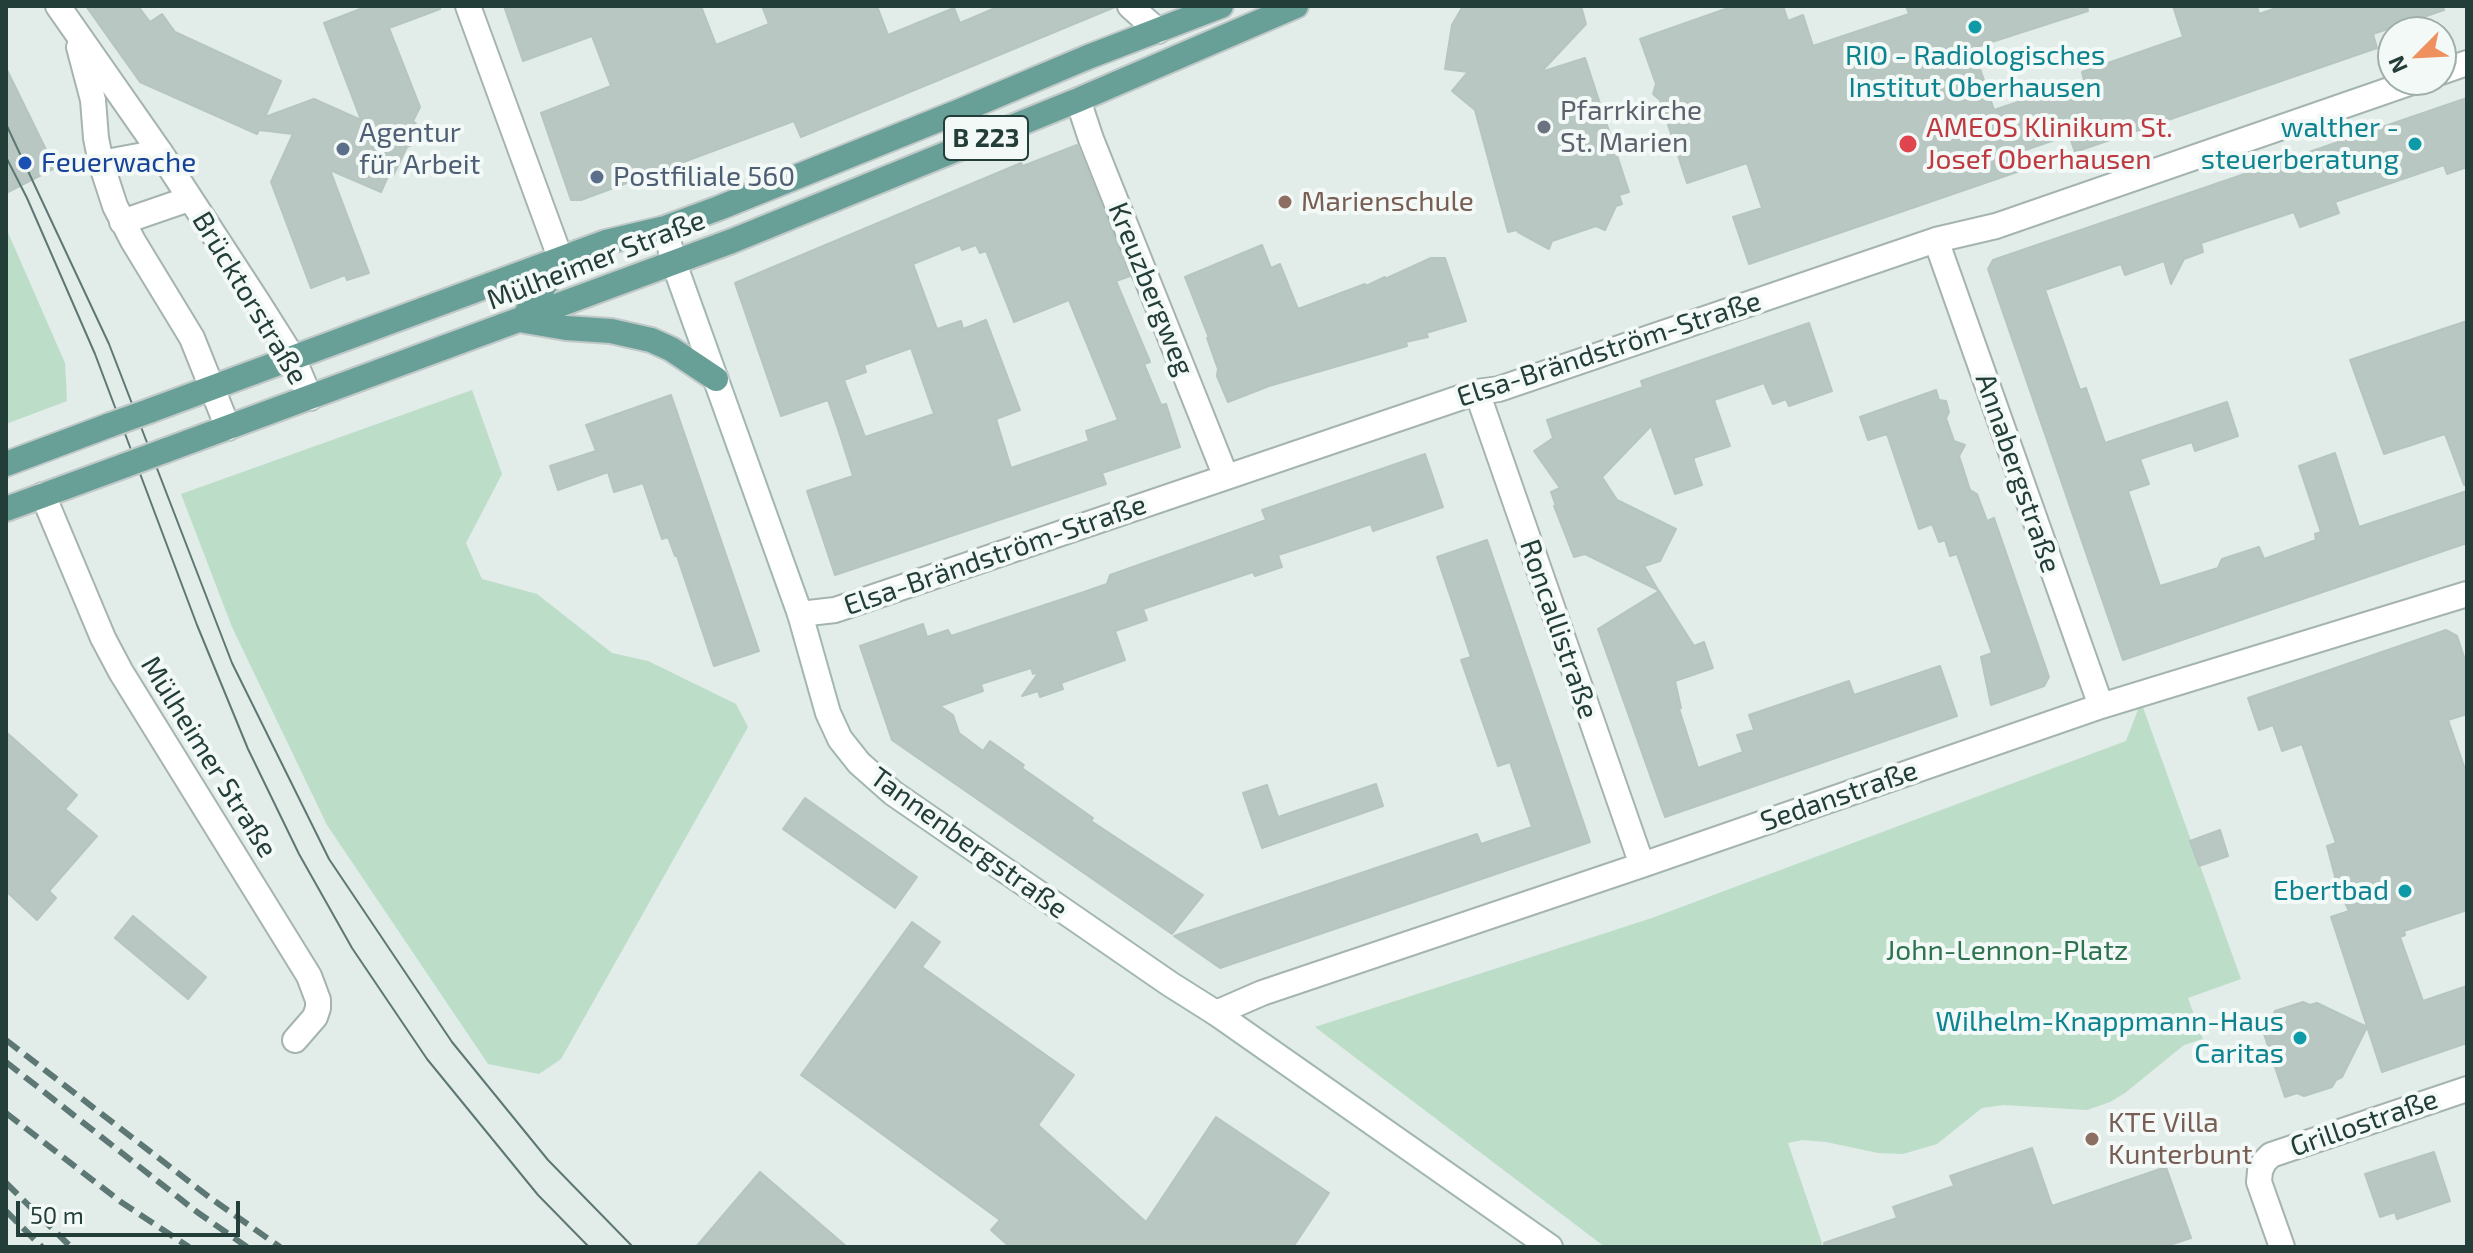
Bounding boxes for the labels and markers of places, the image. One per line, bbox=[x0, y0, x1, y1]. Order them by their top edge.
marker: RIO - Radiologisches Institut Oberhausen bbox=[1966, 18, 1984, 36]
place label: RIO - Radiologisches Institut Oberhausen bbox=[1845, 39, 2105, 105]
place label: Pfarrkirche St. Marien bbox=[1560, 94, 1702, 160]
place label: AMEOS Klinikum St. Josef Oberhausen bbox=[1926, 111, 2173, 177]
place label: walther - steuerberatung bbox=[2201, 111, 2399, 177]
place label: Agentur für Arbeit bbox=[359, 116, 480, 182]
marker: Pfarrkirche St. Marien bbox=[1535, 118, 1553, 136]
marker: AMEOS Klinikum St. Josef Oberhausen bbox=[1897, 133, 1919, 155]
marker: walther - steuerberatung bbox=[2406, 135, 2424, 153]
marker: Agentur für Arbeit bbox=[334, 140, 352, 158]
place label: Feuerwache bbox=[41, 146, 196, 180]
marker: Feuerwache bbox=[16, 154, 34, 172]
place label: Postfiliale 560 bbox=[613, 160, 795, 194]
marker: Postfiliale 560 bbox=[588, 168, 606, 186]
place label: Marienschule bbox=[1301, 185, 1474, 219]
marker: Marienschule bbox=[1276, 193, 1294, 211]
place label: Ebertbad bbox=[2273, 874, 2389, 908]
marker: Ebertbad bbox=[2396, 882, 2414, 900]
place label: Wilhelm-Knappmann-Haus Caritas bbox=[1936, 1005, 2284, 1071]
marker: Wilhelm-Knappmann-Haus Caritas bbox=[2291, 1029, 2309, 1047]
place label: KTE Villa Kunterbunt bbox=[2108, 1106, 2252, 1172]
marker: KTE Villa Kunterbunt bbox=[2083, 1130, 2101, 1148]

